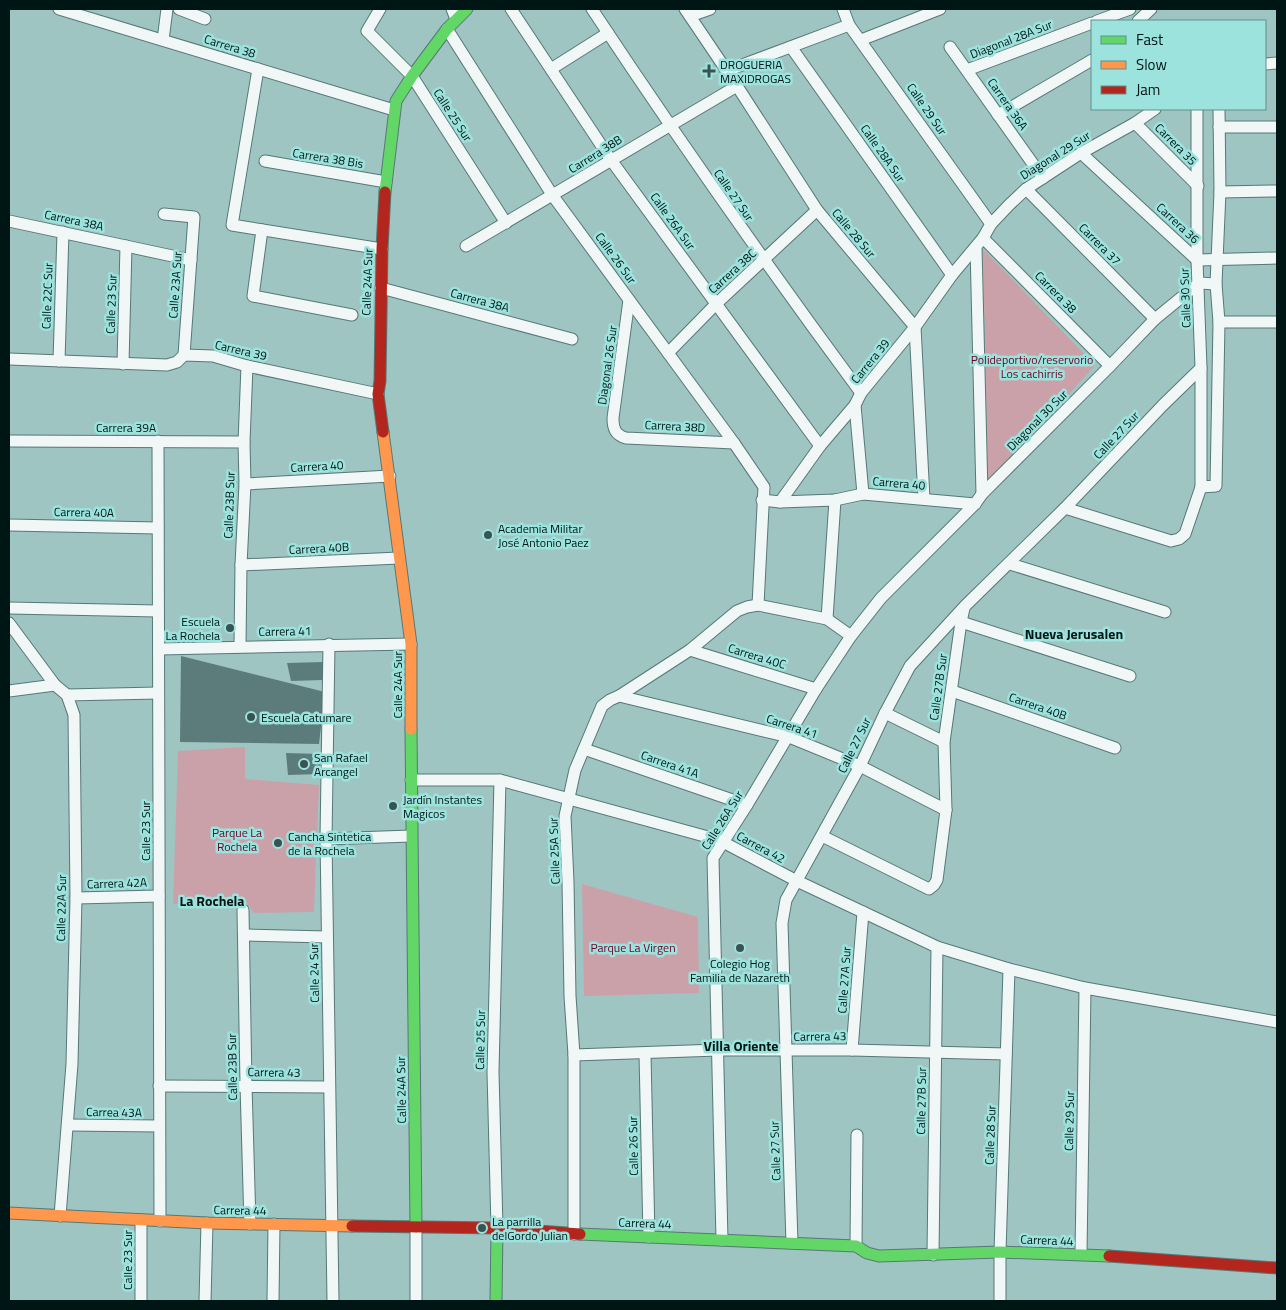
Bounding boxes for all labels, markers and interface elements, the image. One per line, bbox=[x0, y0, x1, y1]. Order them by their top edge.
street label: Diagonal 28A Sur bbox=[967, 15, 1055, 63]
legend bbox=[1091, 20, 1266, 110]
text: Fast bbox=[1136, 28, 1164, 51]
street label: Carrera 38 bbox=[202, 29, 258, 63]
text: Slow bbox=[1136, 53, 1167, 76]
place label: DROGUERIA MAXIDROGAS bbox=[720, 55, 791, 88]
marker: DROGUERIA MAXIDROGAS bbox=[702, 64, 716, 78]
street label: Carrera 36A bbox=[983, 74, 1033, 134]
text: Jam bbox=[1136, 78, 1160, 101]
street label: Calle 29 Sur bbox=[902, 79, 952, 139]
street label: Calle 25 Sur bbox=[429, 85, 477, 145]
street label: Carrera 35 bbox=[1151, 119, 1202, 170]
street label: Calle 28A Sur bbox=[856, 120, 910, 186]
street label: Diagonal 29 Sur bbox=[1016, 126, 1094, 184]
street label: Carrera 38B bbox=[564, 130, 626, 178]
street label: Carrera 38 Bis bbox=[291, 143, 365, 173]
street label: Calle 27 Sur bbox=[709, 165, 759, 225]
street label: Calle 26A Sur bbox=[646, 188, 700, 254]
street label: Carrera 36 bbox=[1152, 198, 1204, 248]
street label: Carrera 38A bbox=[43, 204, 105, 236]
street label: Calle 28 Sur bbox=[827, 204, 881, 262]
street label: Carrera 37 bbox=[1075, 219, 1125, 269]
street label: Calle 26 Sur bbox=[591, 228, 641, 288]
street label: Carrera 38C bbox=[704, 244, 761, 298]
street label: Calle 24A Sur bbox=[356, 248, 378, 316]
street label: Calle 23A Sur bbox=[163, 251, 187, 319]
street label: Calle 22C Sur bbox=[36, 262, 58, 330]
street label: Carrera 38 bbox=[1031, 267, 1082, 318]
street label: Calle 30 Sur bbox=[1174, 268, 1196, 328]
street label: Calle 23 Sur bbox=[100, 274, 122, 334]
street label: Carrera 38A bbox=[448, 283, 512, 317]
street label: Diagonal 26 Sur bbox=[592, 324, 622, 406]
street label: Carrera 39 bbox=[846, 334, 894, 388]
street label: Carrera 39 bbox=[213, 335, 269, 365]
park label: Polideportivo/reservorio Los cachirris bbox=[971, 350, 1093, 383]
street label: Diagonal 30 Sur bbox=[1002, 385, 1072, 455]
street label: Calle 27 Sur bbox=[1089, 407, 1143, 463]
street label: Carrera 38D bbox=[644, 415, 706, 437]
street label: Carrera 39A bbox=[96, 418, 156, 437]
street label: Carrera 40 bbox=[290, 455, 344, 477]
street label: Calle 23B Sur bbox=[218, 471, 240, 539]
street label: Carrera 40 bbox=[872, 471, 927, 495]
street label: Carrera 40A bbox=[54, 502, 114, 522]
place label: Academia Militar José Antonio Paez bbox=[498, 519, 589, 552]
marker: Academia Militar José Antonio Paez bbox=[482, 529, 494, 541]
street label: Carrera 40B bbox=[288, 537, 350, 559]
place label: Escuela La Rochela bbox=[165, 612, 220, 645]
street label: Carrera 41 bbox=[258, 621, 312, 641]
marker: Escuela La Rochela bbox=[224, 622, 236, 634]
district label: Nueva Jerusalen bbox=[1025, 623, 1123, 644]
street label: Carrera 40C bbox=[726, 638, 789, 674]
street label: Calle 24A Sur bbox=[388, 651, 407, 719]
street label: Calle 27B Sur bbox=[924, 652, 952, 722]
street label: Carrera 40B bbox=[1006, 687, 1070, 725]
place label: Escuela Catumare bbox=[261, 708, 352, 727]
street label: Carrera 41 bbox=[764, 709, 820, 743]
marker: Escuela Catumare bbox=[245, 711, 257, 723]
street label: Calle 27 Sur bbox=[832, 714, 876, 776]
street label: Carrera 41A bbox=[638, 745, 702, 783]
place label: San Rafael Arcangel bbox=[314, 748, 368, 781]
marker: San Rafael Arcangel bbox=[298, 758, 310, 770]
street label: Calle 26A Sur bbox=[696, 787, 748, 853]
place label: Jardín Instantes Magicos bbox=[403, 790, 482, 823]
marker: Jardín Instantes Magicos bbox=[387, 800, 399, 812]
street label: Calle 23 Sur bbox=[136, 801, 155, 861]
street label: Calle 25A Sur bbox=[543, 817, 565, 885]
park label: Parque La Rochela bbox=[212, 823, 262, 856]
street label: Carrera 42 bbox=[733, 826, 789, 868]
place label: Cancha Sintetica de la Rochela bbox=[288, 827, 371, 860]
marker: Cancha Sintetica de la Rochela bbox=[272, 837, 284, 849]
street label: Carrera 42A bbox=[87, 872, 147, 894]
street label: Calle 22A Sur bbox=[51, 874, 71, 942]
district label: La Rochela bbox=[180, 890, 244, 911]
park label: Parque La Virgen bbox=[590, 938, 676, 957]
marker: Colegio Hog Familia de Nazareth bbox=[734, 942, 746, 954]
street label: Calle 24 Sur bbox=[304, 943, 324, 1003]
street label: Calle 27A Sur bbox=[832, 946, 856, 1014]
place label: Colegio Hog Familia de Nazareth bbox=[690, 954, 790, 987]
street label: Calle 25 Sur bbox=[470, 1010, 490, 1070]
street label: Carrera 43 bbox=[793, 1026, 847, 1046]
street label: Calle 23B Sur bbox=[222, 1033, 242, 1101]
district label: Villa Oriente bbox=[704, 1035, 778, 1056]
street label: Calle 24A Sur bbox=[391, 1056, 411, 1124]
street label: Carrera 43 bbox=[247, 1062, 301, 1082]
street label: Calle 27B Sur bbox=[911, 1067, 931, 1135]
street label: Calle 29 Sur bbox=[1059, 1091, 1079, 1151]
street label: Carrea 43A bbox=[86, 1102, 142, 1122]
street label: Calle 28 Sur bbox=[979, 1105, 1001, 1165]
street label: Calle 26 Sur bbox=[623, 1116, 643, 1176]
street label: Calle 27 Sur bbox=[764, 1121, 786, 1181]
street label: Carrera 44 bbox=[213, 1200, 267, 1220]
place label: La parrilla delGordo Julian bbox=[492, 1212, 568, 1245]
street label: Carrera 44 bbox=[618, 1213, 672, 1233]
marker: La parrilla delGordo Julian bbox=[476, 1222, 488, 1234]
street label: Calle 23 Sur bbox=[118, 1230, 137, 1290]
street label: Carrera 44 bbox=[1020, 1230, 1074, 1250]

